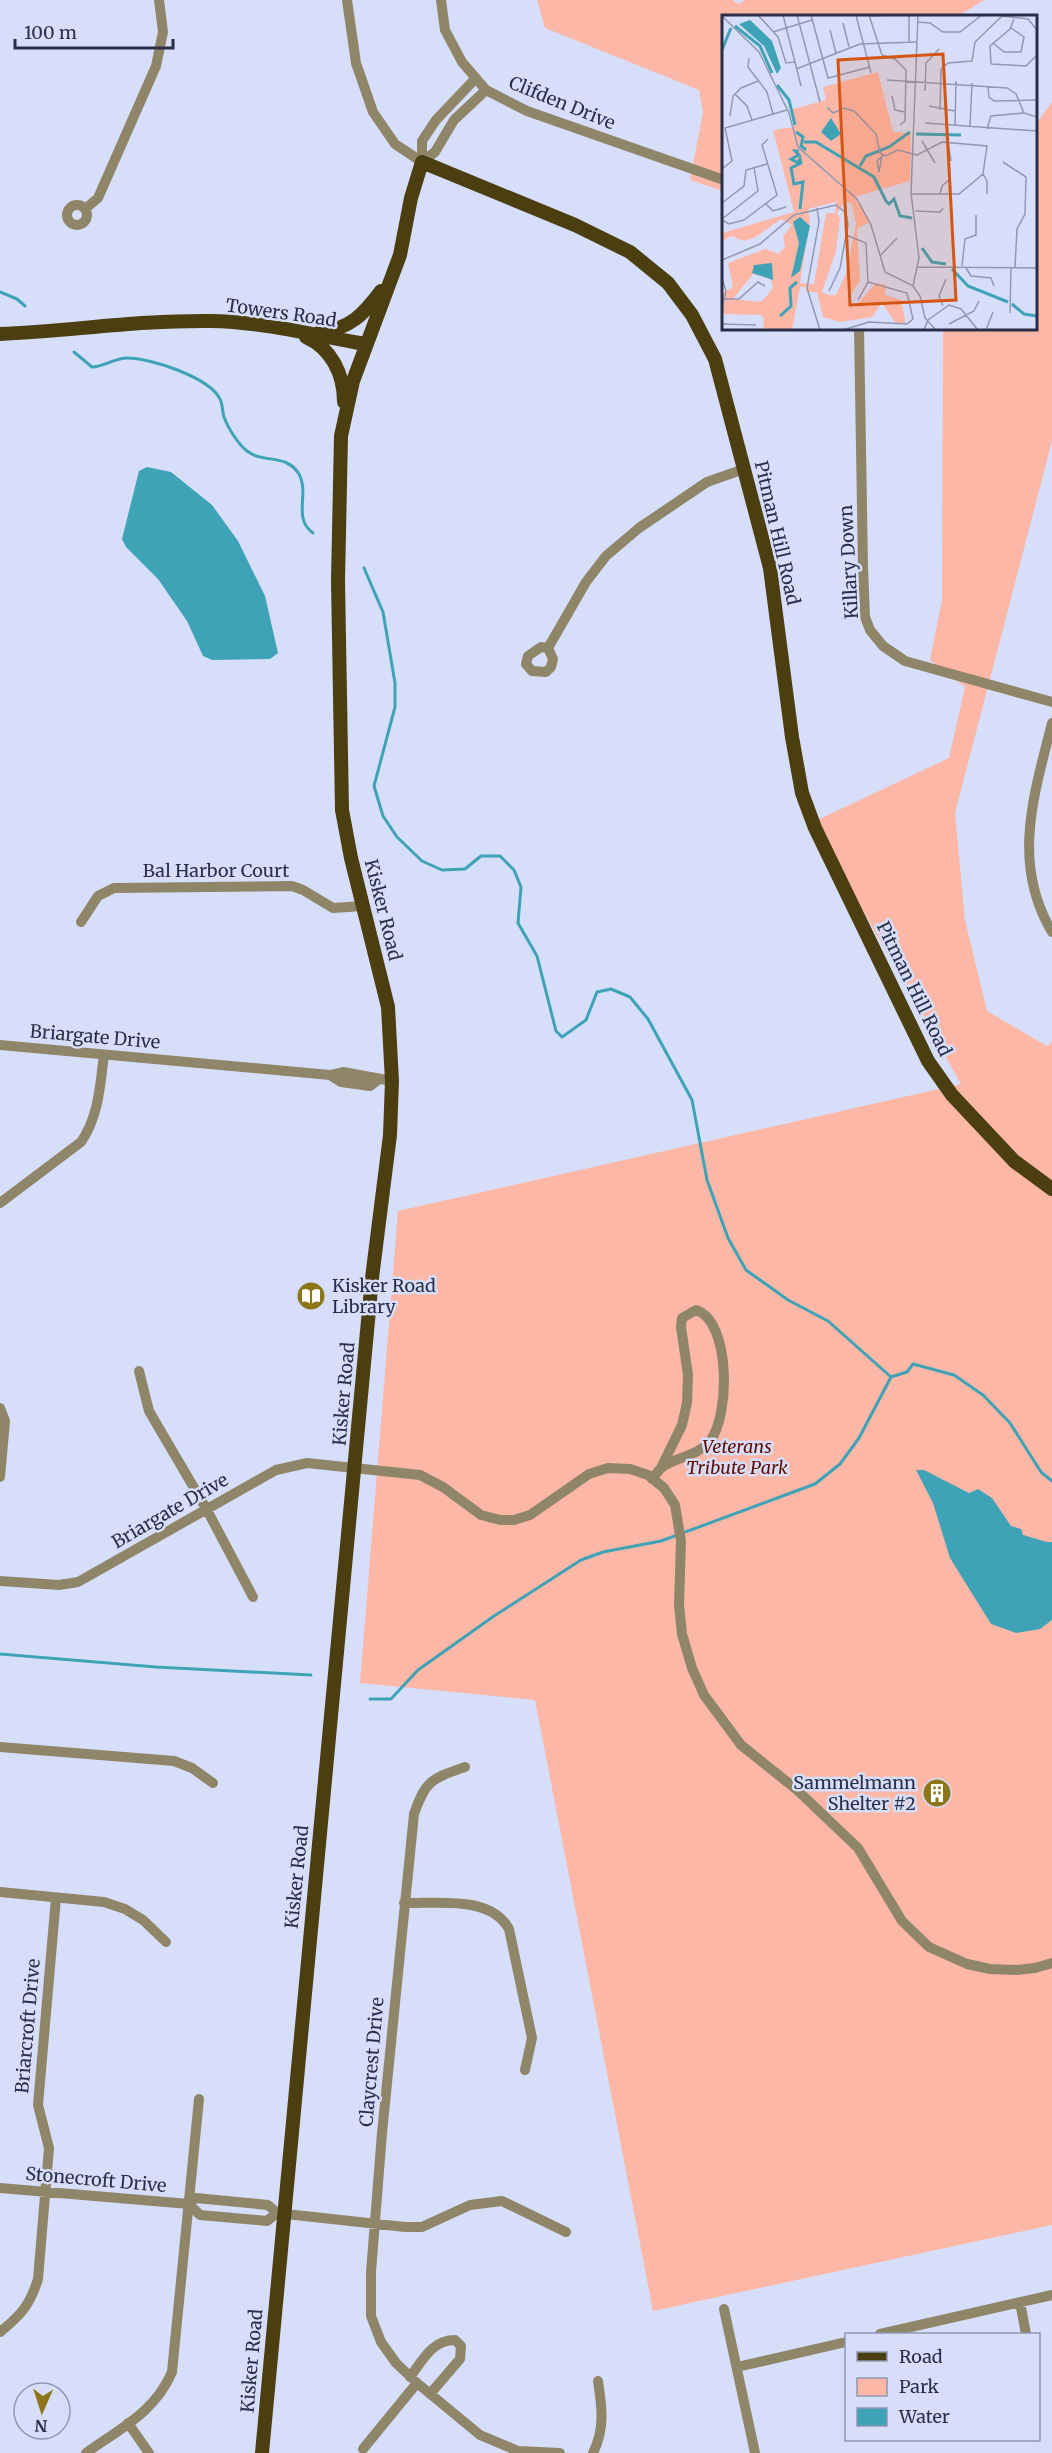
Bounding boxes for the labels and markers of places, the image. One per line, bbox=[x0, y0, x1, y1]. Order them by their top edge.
place label: Kisker Road Library bbox=[332, 1274, 436, 1318]
library icon: Kisker Road Library bbox=[295, 1280, 327, 1312]
place label: Sammelmann Shelter #2 bbox=[793, 1771, 916, 1815]
building icon: Sammelmann Shelter #2 bbox=[921, 1777, 953, 1809]

